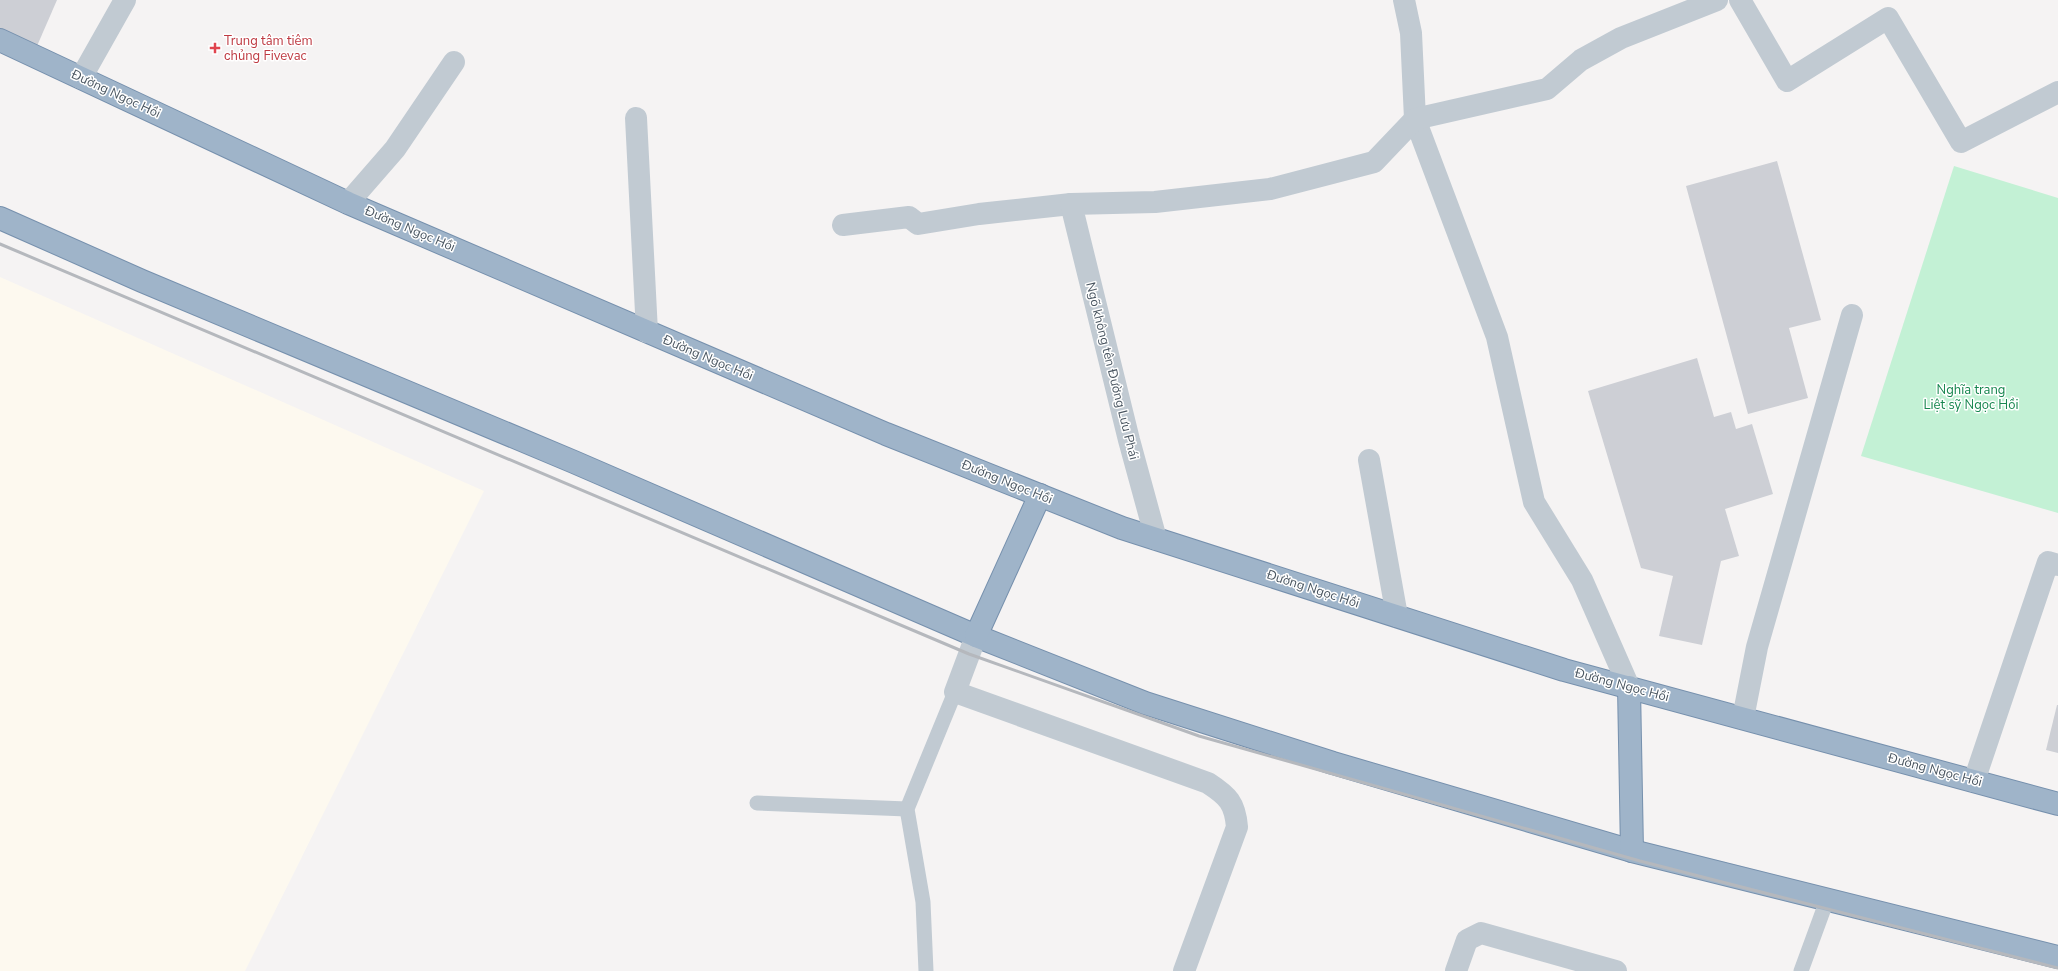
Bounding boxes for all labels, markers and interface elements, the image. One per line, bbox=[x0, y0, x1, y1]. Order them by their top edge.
place label: Trung tâm tiêm ᴄhủng Fivevac bbox=[224, 32, 313, 65]
marker: Trung tâm tiêm ᴄhủng Fivevac bbox=[209, 42, 221, 54]
street label: Đường Ngọc Hồi bbox=[68, 65, 164, 123]
street label: Đường Ngọc Hồi bbox=[361, 201, 458, 256]
street label: Ngõ không tên Đường Lưu Phái bbox=[1081, 280, 1143, 462]
street label: Đường Ngọc Hồi bbox=[659, 330, 756, 385]
park label: Nghĩa trang Liệt sỹ Ngọc Hồi bbox=[1924, 381, 2019, 414]
street label: Đường Ngọc Hồi bbox=[958, 455, 1055, 508]
street label: Đường Ngọc Hồi bbox=[1263, 565, 1362, 612]
street label: Đường Ngọc Hồi bbox=[1572, 664, 1671, 706]
street label: Đường Ngọc Hồi bbox=[1885, 749, 1984, 791]

